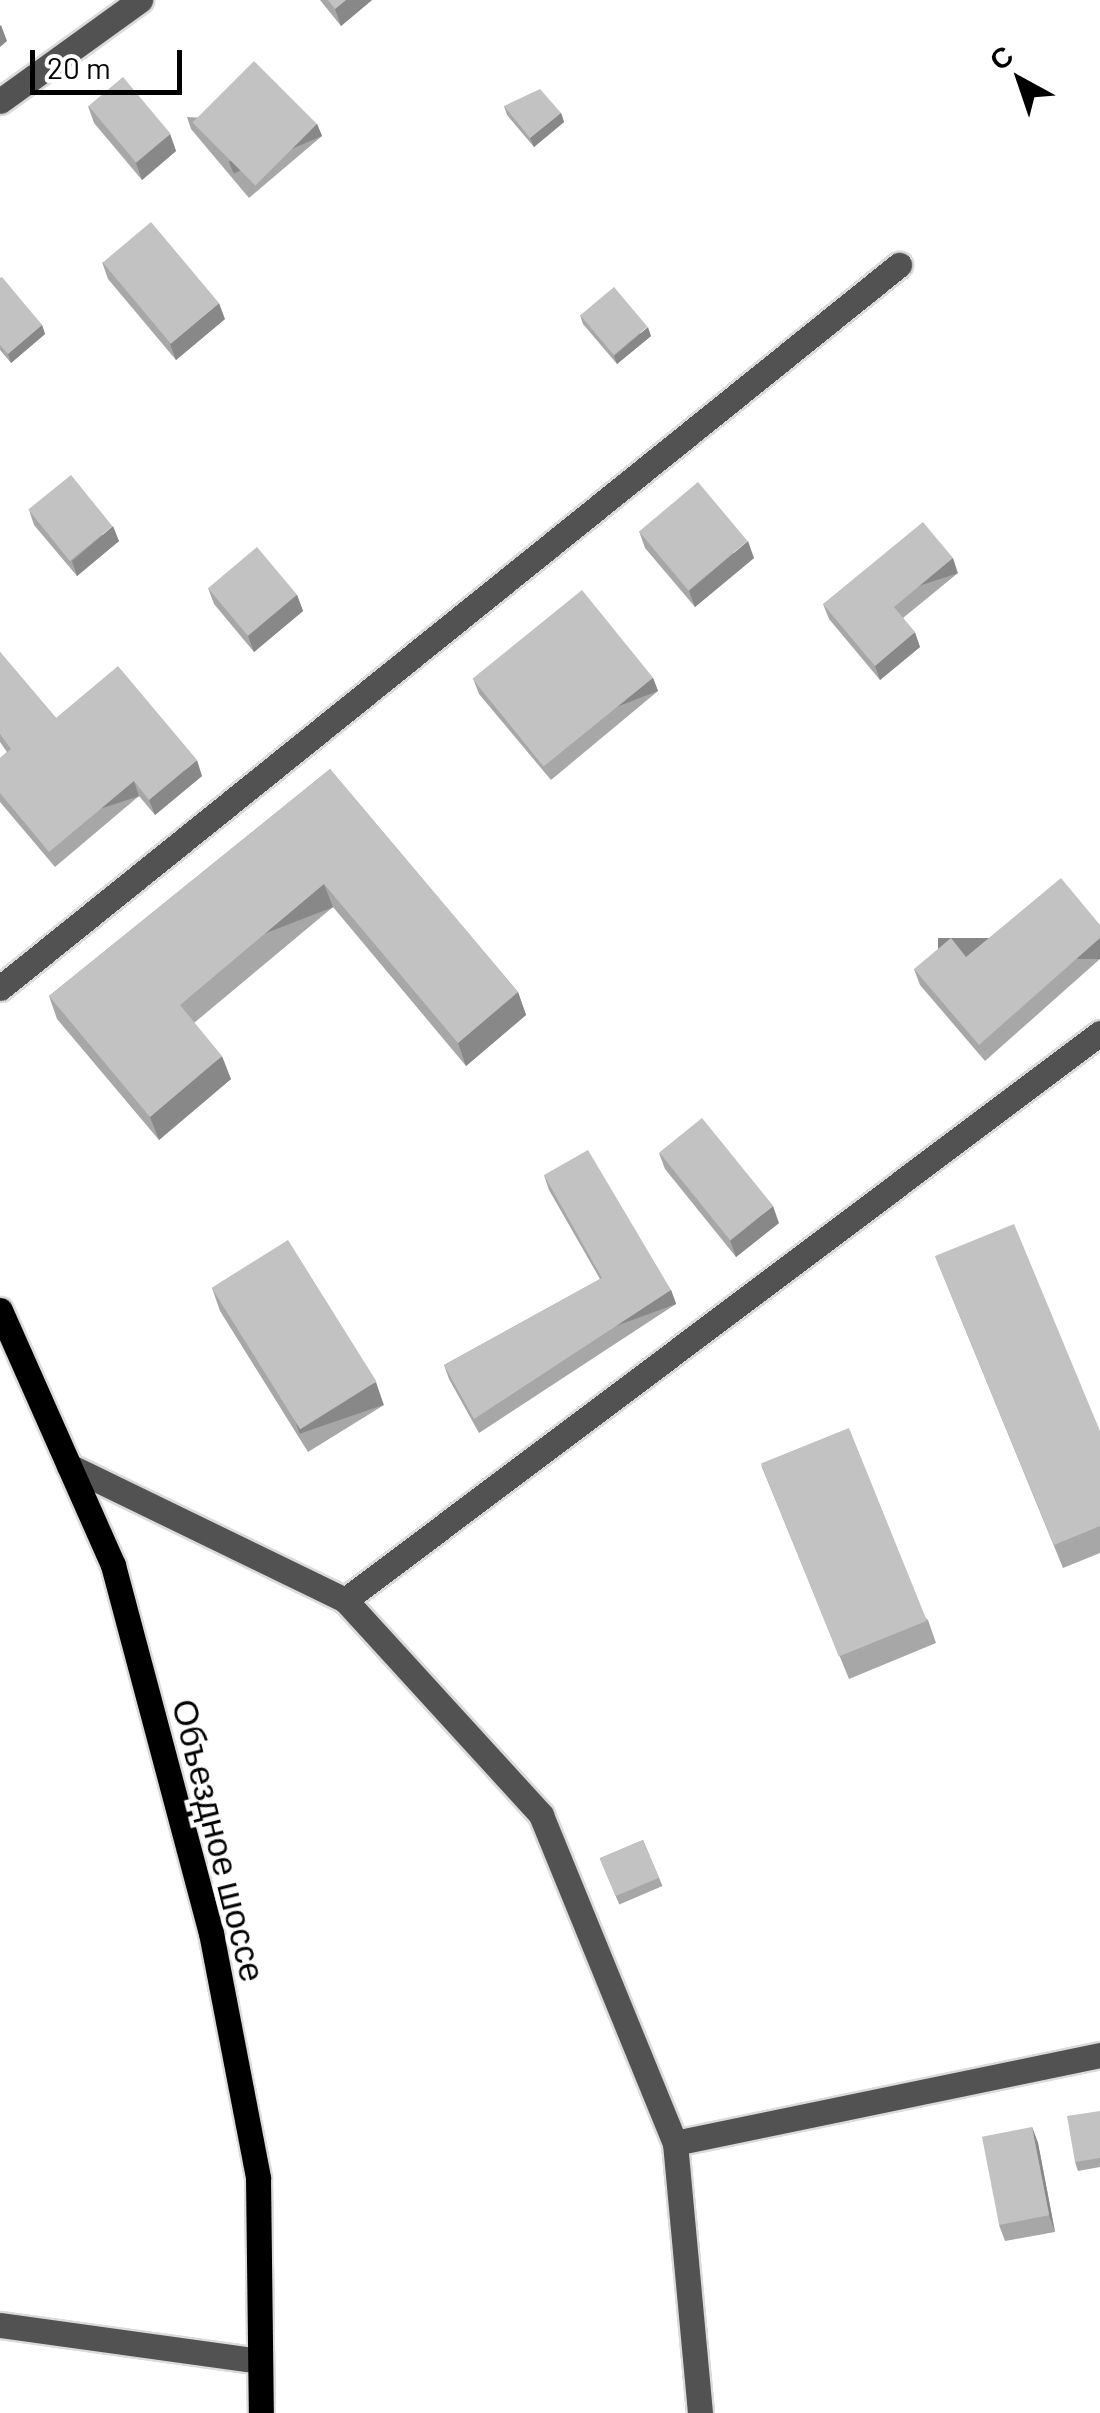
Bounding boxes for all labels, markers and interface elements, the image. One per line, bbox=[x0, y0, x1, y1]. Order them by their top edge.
scale bar bbox=[35, 30, 188, 92]
north arrow bbox=[970, 30, 1070, 130]
text: С bbox=[982, 37, 1019, 77]
text: 20 m bbox=[47, 49, 111, 85]
street label: Объездное шоссе bbox=[165, 1694, 275, 1986]

